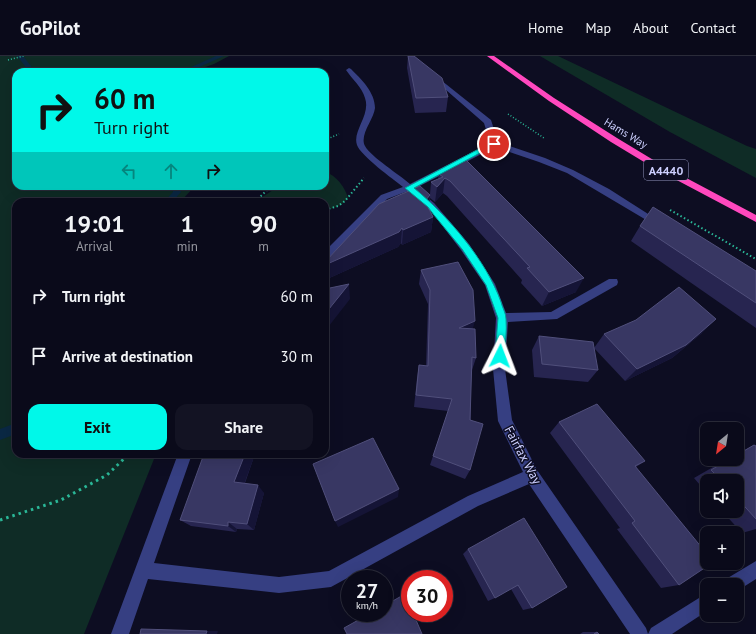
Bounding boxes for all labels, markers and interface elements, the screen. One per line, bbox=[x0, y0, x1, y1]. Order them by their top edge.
text: GoPilot bbox=[20, 16, 80, 40]
text: Home bbox=[528, 19, 563, 37]
text: Map bbox=[585, 19, 611, 37]
text: About bbox=[633, 19, 669, 37]
text: Contact bbox=[691, 19, 736, 37]
text: 60 m bbox=[94, 80, 155, 117]
icon: right bbox=[28, 84, 80, 136]
street label: Hams Way bbox=[602, 115, 651, 152]
text: Turn right bbox=[94, 116, 169, 139]
pin bbox=[477, 127, 511, 161]
icon: arrive bbox=[483, 133, 505, 155]
icon: left bbox=[118, 160, 140, 182]
icon: ahead bbox=[160, 160, 182, 182]
icon: right bbox=[202, 160, 224, 182]
road number: A4440 bbox=[644, 160, 688, 180]
text: 19:01 bbox=[64, 208, 125, 239]
text: 1 bbox=[181, 208, 194, 239]
text: 90 bbox=[250, 208, 277, 239]
text: Arrival bbox=[76, 238, 113, 255]
text: min bbox=[177, 238, 198, 255]
text: m bbox=[258, 238, 269, 255]
icon: right bbox=[28, 285, 50, 307]
text: Turn right bbox=[62, 287, 125, 306]
text: 60 m bbox=[280, 287, 313, 306]
position arrow bbox=[479, 335, 521, 377]
icon: arrive bbox=[28, 345, 50, 367]
text: Arrive at destination bbox=[62, 347, 193, 366]
text: 30 m bbox=[280, 347, 313, 366]
button: Exit bbox=[28, 404, 167, 450]
button: Share bbox=[175, 404, 313, 450]
north arrow bbox=[700, 422, 744, 466]
map controls bbox=[700, 422, 744, 622]
street label: Fairfax Way bbox=[500, 423, 546, 487]
button: sound bbox=[700, 474, 744, 518]
button: + bbox=[700, 526, 744, 570]
speed limit sign: 30 bbox=[401, 570, 453, 622]
text: 27 bbox=[356, 578, 378, 604]
button: − bbox=[700, 578, 744, 622]
text: km/h bbox=[356, 599, 378, 612]

